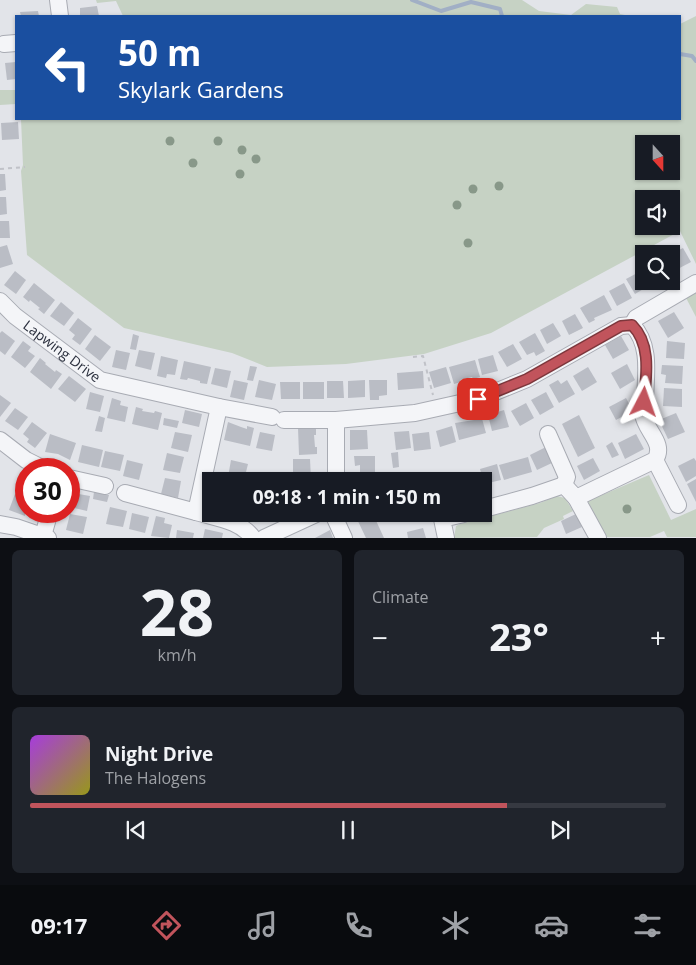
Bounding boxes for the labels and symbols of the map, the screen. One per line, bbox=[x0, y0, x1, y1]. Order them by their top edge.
north arrow bbox=[635, 135, 680, 180]
street label: Lapwing Drive bbox=[20, 316, 105, 386]
position arrow bbox=[617, 375, 669, 427]
pin bbox=[457, 378, 499, 420]
speed limit sign: 30 bbox=[15, 458, 80, 523]

